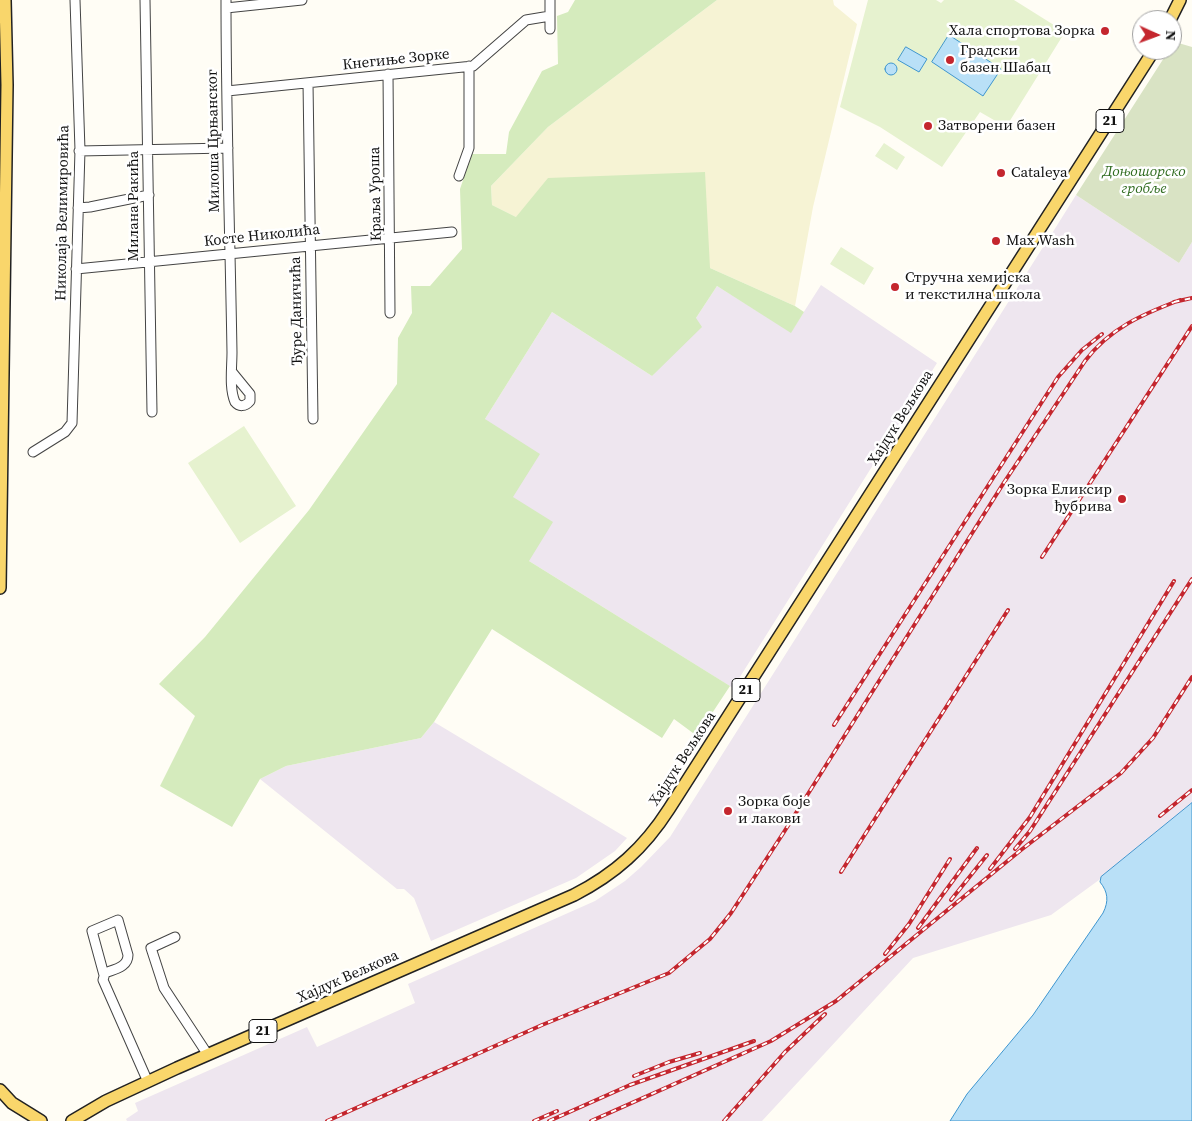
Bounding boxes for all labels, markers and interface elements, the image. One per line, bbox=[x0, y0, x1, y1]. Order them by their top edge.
north arrow bbox=[1132, 10, 1182, 60]
place label: Хала спортова Зорка bbox=[949, 22, 1095, 40]
marker: Хала спортова Зорка bbox=[1099, 25, 1111, 37]
text: N bbox=[1161, 30, 1181, 41]
place label: Градски базен Шабац bbox=[960, 42, 1051, 77]
street label: Кнегиње Зорке bbox=[342, 45, 450, 75]
marker: Градски базен Шабац bbox=[944, 54, 956, 66]
street label: Милоша Црњанског bbox=[204, 69, 224, 213]
road number: 21 bbox=[1096, 110, 1124, 132]
place label: Затворени базен bbox=[938, 117, 1056, 135]
marker: Затворени базен bbox=[922, 120, 934, 132]
street label: Николаја Велимировића bbox=[52, 125, 74, 301]
street label: Краља Уроша bbox=[366, 147, 386, 241]
street label: Милана Ракића bbox=[125, 151, 143, 261]
park label: Доњошорско гробље bbox=[1102, 163, 1186, 198]
place label: Cataleya bbox=[1011, 164, 1068, 182]
marker: Cataleya bbox=[995, 167, 1007, 179]
street label: Косте Николића bbox=[203, 221, 321, 251]
place label: Max Wash bbox=[1006, 232, 1075, 250]
marker: Max Wash bbox=[990, 235, 1002, 247]
street label: Ђуре Даничића bbox=[287, 256, 307, 366]
place label: Стручна хемијска и текстилна школа bbox=[905, 269, 1041, 304]
marker: Стручна хемијска и текстилна школа bbox=[889, 281, 901, 293]
street label: Хајдук Вељкова bbox=[864, 367, 938, 469]
place label: Зорка Еликсир ђубрива bbox=[1007, 481, 1112, 516]
marker: Зорка Еликсир ђубрива bbox=[1116, 493, 1128, 505]
road number: 21 bbox=[732, 678, 760, 702]
street label: Хајдук Вељкова bbox=[646, 708, 720, 810]
place label: Зорка боје и лакови bbox=[738, 793, 810, 828]
marker: Зорка боје и лакови bbox=[722, 805, 734, 817]
street label: Хајдук Вељкова bbox=[295, 947, 401, 1007]
road number: 21 bbox=[249, 1019, 277, 1042]

